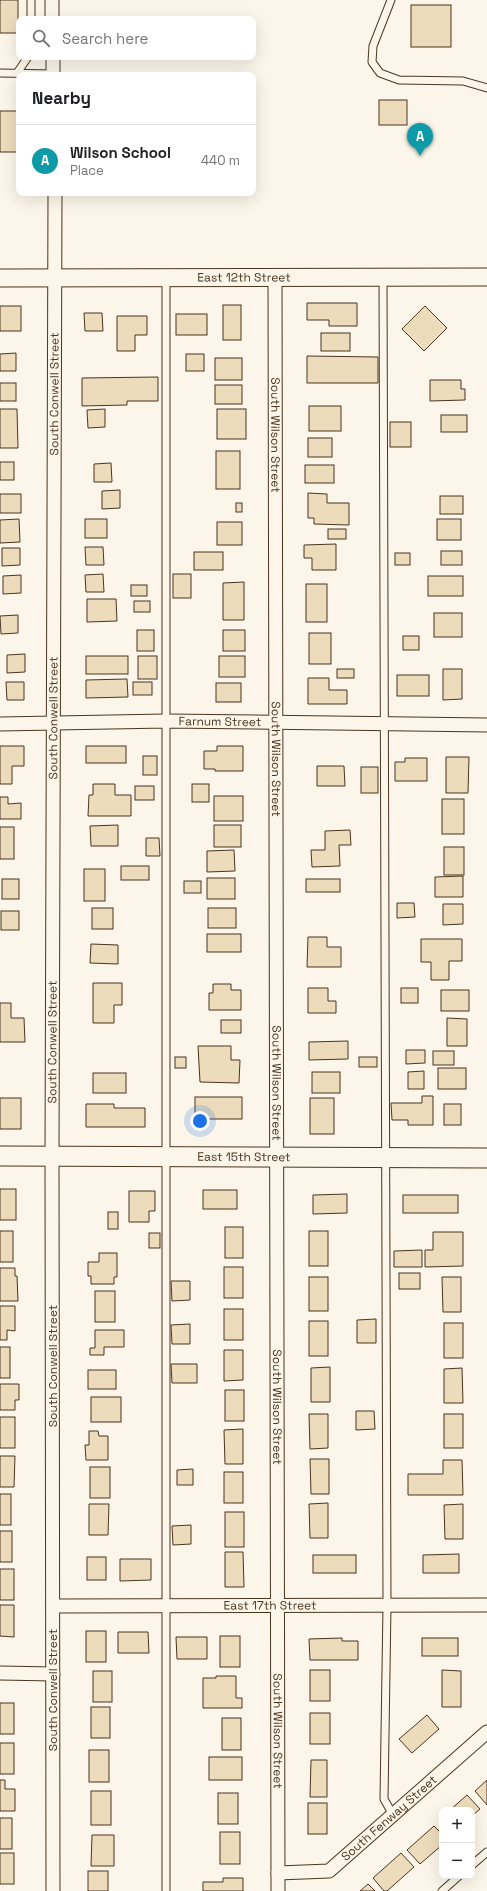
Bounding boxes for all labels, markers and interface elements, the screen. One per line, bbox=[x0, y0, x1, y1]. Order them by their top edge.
search box bbox=[16, 16, 256, 60]
icon: search bbox=[30, 27, 52, 49]
text: Search here bbox=[62, 29, 148, 48]
text: Nearby bbox=[32, 87, 91, 109]
pin: A bbox=[407, 123, 433, 156]
text: Wilson School bbox=[70, 143, 171, 162]
text: A bbox=[41, 152, 49, 169]
text: 440 m bbox=[201, 152, 240, 169]
text: Place bbox=[70, 162, 104, 179]
street label: East 12th Street bbox=[197, 269, 291, 286]
street label: South Conwell Street bbox=[46, 333, 63, 455]
street label: South Wilson Street bbox=[267, 377, 283, 493]
street label: South Conwell Street bbox=[45, 657, 62, 779]
street label: South Wilson Street bbox=[268, 701, 284, 817]
street label: Farnum Street bbox=[179, 713, 261, 730]
street label: South Conwell Street bbox=[44, 981, 61, 1103]
street label: South Wilson Street bbox=[268, 1025, 285, 1141]
your location bbox=[190, 1111, 210, 1131]
street label: East 15th Street bbox=[197, 1149, 291, 1165]
street label: South Conwell Street bbox=[45, 1305, 61, 1427]
street label: South Wilson Street bbox=[269, 1349, 285, 1465]
street label: East 17th Street bbox=[224, 1597, 316, 1614]
street label: South Conwell Street bbox=[45, 1629, 61, 1751]
street label: South Wilson Street bbox=[270, 1673, 286, 1789]
street label: South Fenway Street bbox=[338, 1772, 440, 1865]
map controls bbox=[439, 1807, 475, 1879]
button: + bbox=[439, 1807, 475, 1843]
button: − bbox=[439, 1843, 475, 1879]

